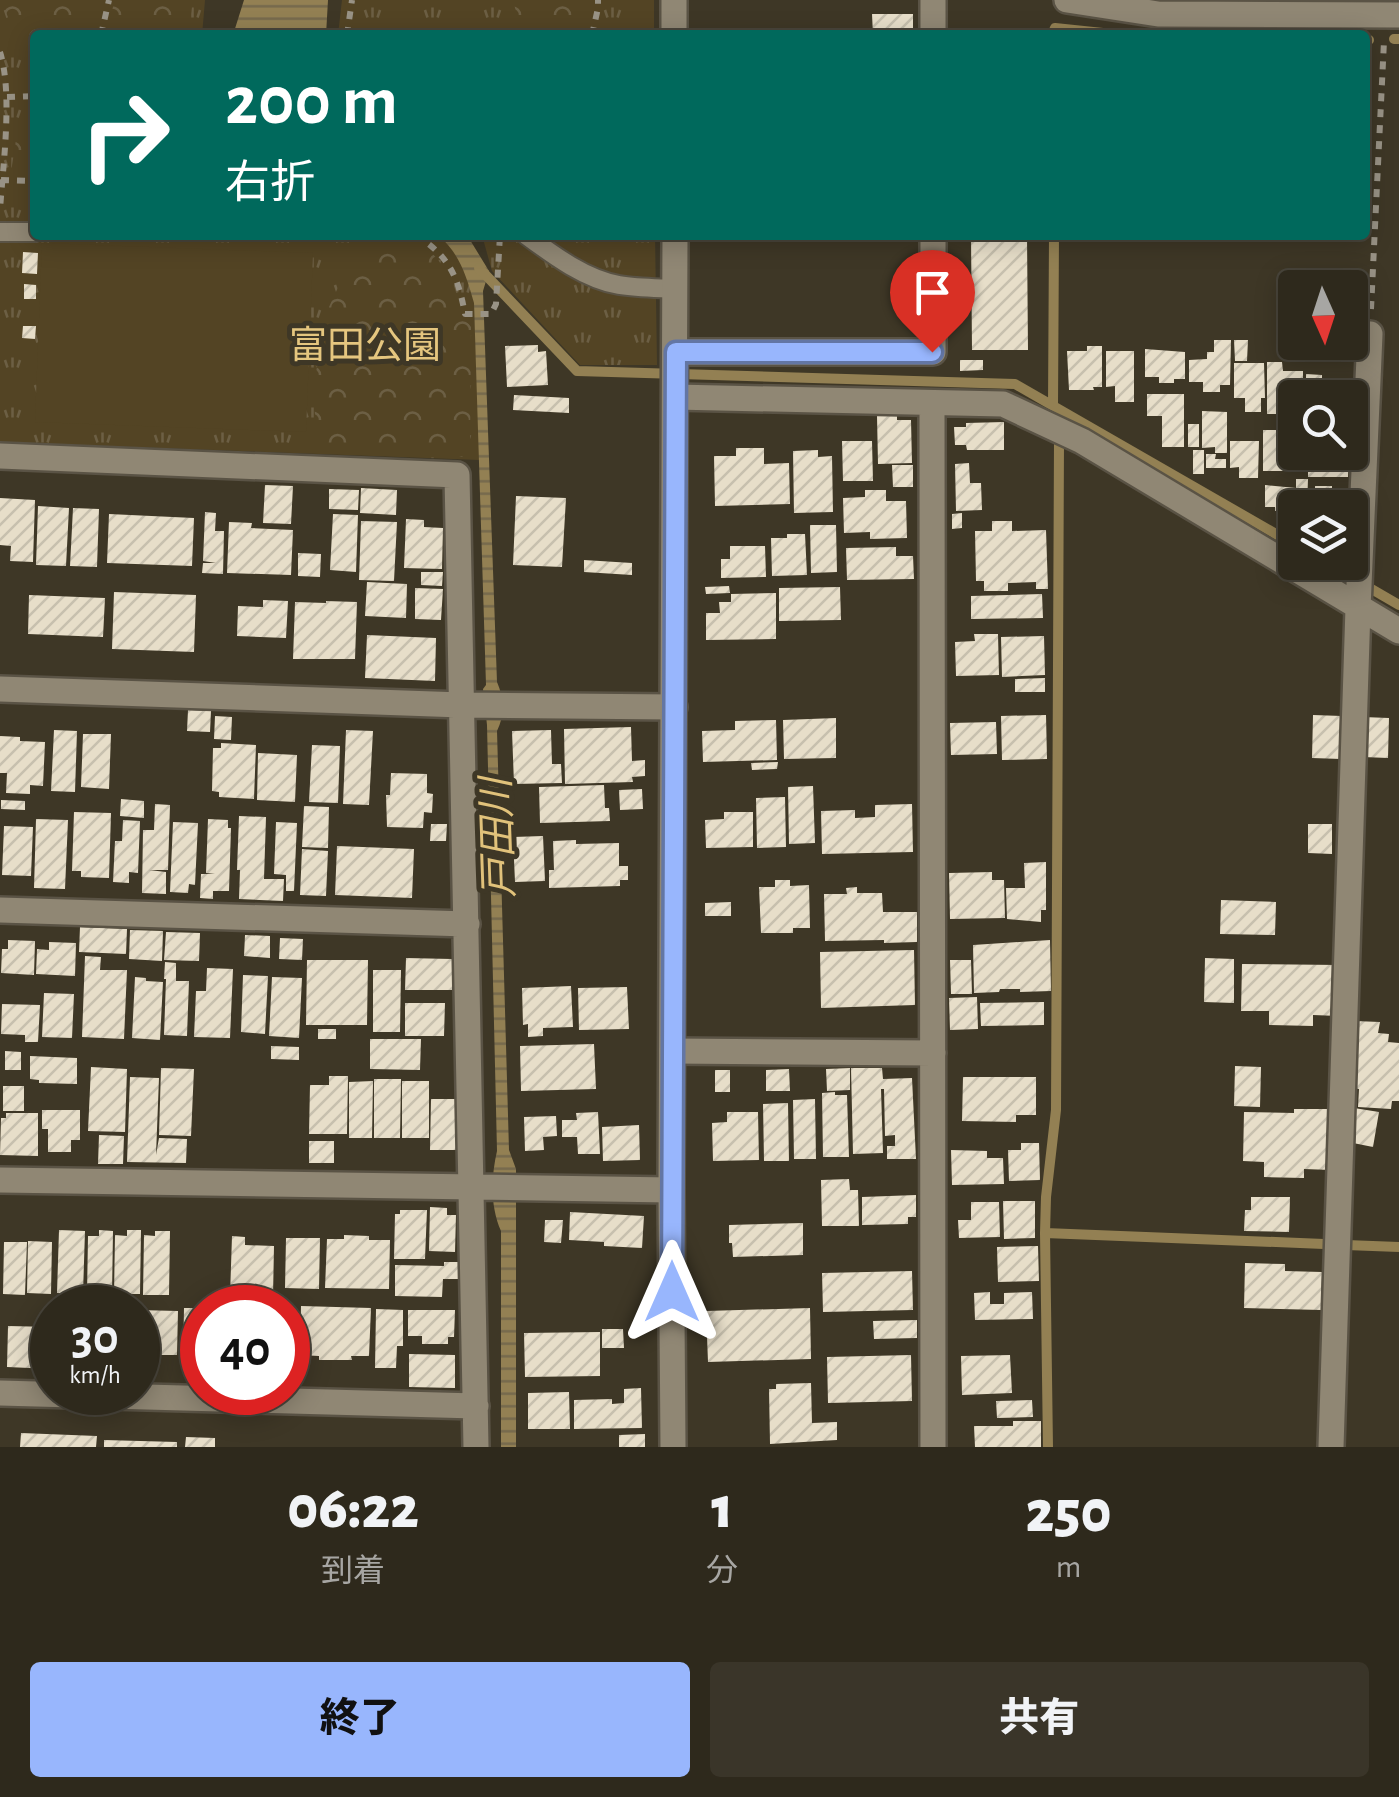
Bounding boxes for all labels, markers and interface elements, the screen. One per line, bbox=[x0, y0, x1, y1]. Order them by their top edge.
text: 200 m bbox=[225, 67, 398, 137]
icon: right bbox=[60, 70, 190, 200]
text: 右折 bbox=[225, 161, 315, 206]
pin bbox=[890, 250, 975, 353]
icon: arrive bbox=[905, 265, 960, 320]
north arrow bbox=[1278, 270, 1368, 360]
map controls bbox=[1278, 270, 1368, 580]
park label: 富田公園 bbox=[289, 325, 441, 366]
button: search bbox=[1278, 380, 1368, 470]
button: layers bbox=[1278, 490, 1368, 580]
water label: 戸田川 bbox=[477, 773, 521, 899]
position arrow bbox=[620, 1240, 724, 1344]
speed limit sign: 40 bbox=[180, 1285, 310, 1415]
text: 30 bbox=[71, 1313, 119, 1363]
text: km/h bbox=[69, 1363, 121, 1388]
text: 06:22 bbox=[287, 1479, 419, 1539]
text: 1 bbox=[711, 1479, 733, 1539]
text: 250 bbox=[1026, 1483, 1112, 1543]
text: m bbox=[1056, 1551, 1081, 1583]
text: 到着 bbox=[321, 1555, 385, 1587]
text: 分 bbox=[706, 1555, 738, 1587]
button: 終了 bbox=[30, 1662, 690, 1777]
button: 共有 bbox=[710, 1662, 1369, 1777]

